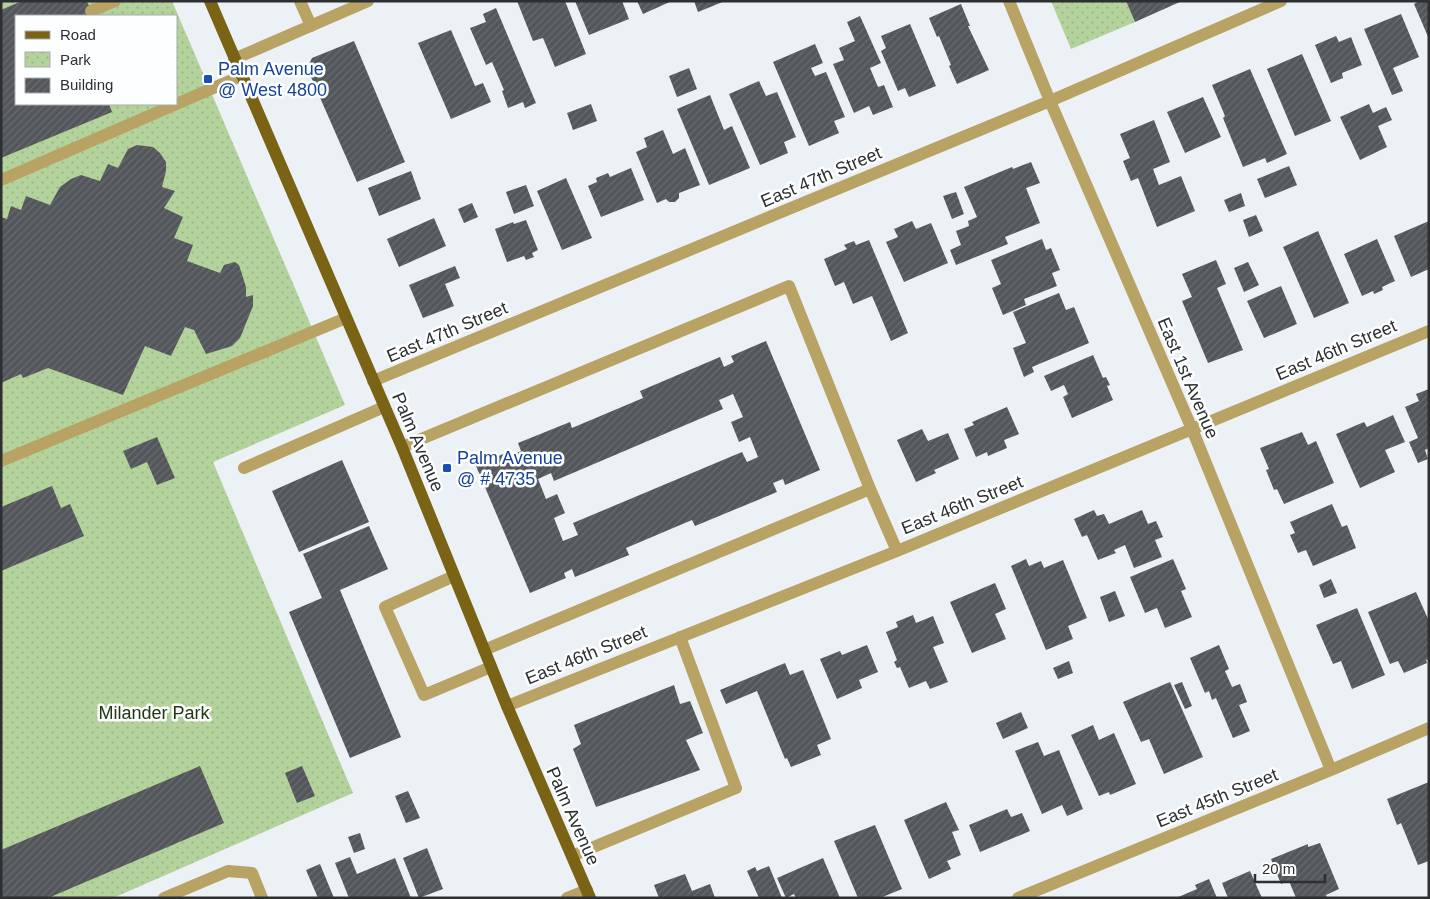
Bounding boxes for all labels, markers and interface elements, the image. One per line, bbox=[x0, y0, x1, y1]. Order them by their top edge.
legend bbox=[15, 15, 178, 105]
text: Road bbox=[60, 26, 96, 43]
text: Park bbox=[60, 51, 91, 68]
place label: Palm Avenue @ West 4800 bbox=[218, 59, 327, 100]
marker: Palm Avenue @ West 4800 bbox=[202, 73, 214, 85]
text: Building bbox=[60, 76, 113, 93]
street label: East 47th Street bbox=[758, 143, 884, 211]
street label: East 47th Street bbox=[384, 298, 510, 366]
street label: East 1st Avenue bbox=[1153, 314, 1223, 442]
street label: East 46th Street bbox=[1273, 316, 1399, 384]
street label: Palm Avenue bbox=[388, 389, 448, 495]
place label: Palm Avenue @ # 4735 bbox=[457, 448, 563, 489]
marker: Palm Avenue @ # 4735 bbox=[441, 462, 453, 474]
street label: East 46th Street bbox=[898, 472, 1026, 538]
street label: East 46th Street bbox=[522, 622, 650, 688]
park label: Milander Park bbox=[98, 703, 211, 723]
street label: Palm Avenue bbox=[542, 764, 604, 868]
street label: East 45th Street bbox=[1153, 765, 1281, 831]
scale bar bbox=[1255, 852, 1325, 884]
text: 20 m bbox=[1262, 860, 1295, 877]

